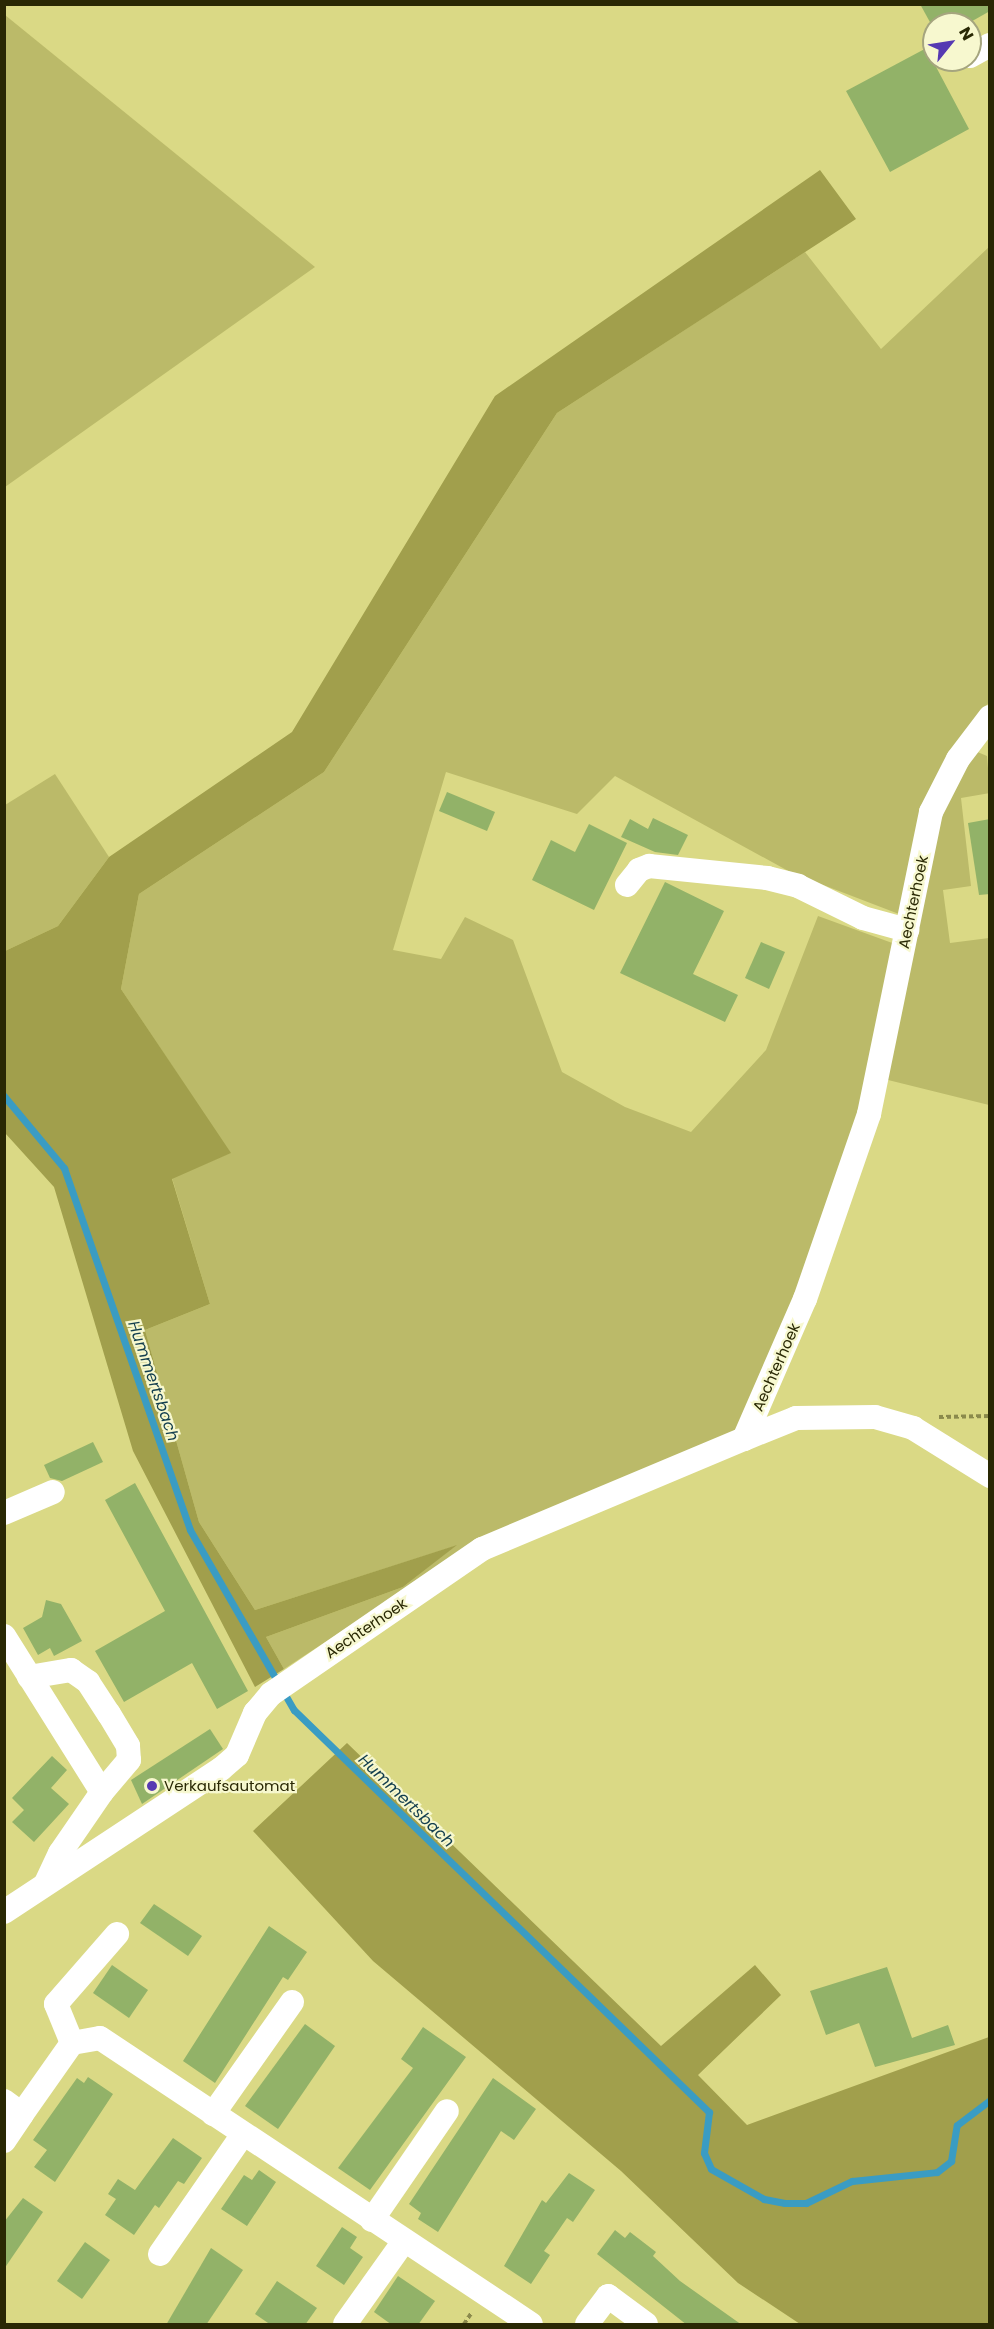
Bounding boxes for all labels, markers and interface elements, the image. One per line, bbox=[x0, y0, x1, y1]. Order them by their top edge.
north arrow bbox=[922, 12, 982, 72]
text: N bbox=[953, 23, 979, 45]
street label: Aechterhoek bbox=[894, 854, 932, 950]
water label: Hummertsbach bbox=[123, 1318, 183, 1444]
street label: Aechterhoek bbox=[749, 1320, 803, 1414]
street label: Aechterhoek bbox=[322, 1594, 410, 1662]
water label: Hummertsbach bbox=[354, 1750, 458, 1852]
place label: Verkaufsautomat bbox=[164, 1777, 295, 1795]
marker: Verkaufsautomat bbox=[145, 1779, 159, 1793]

